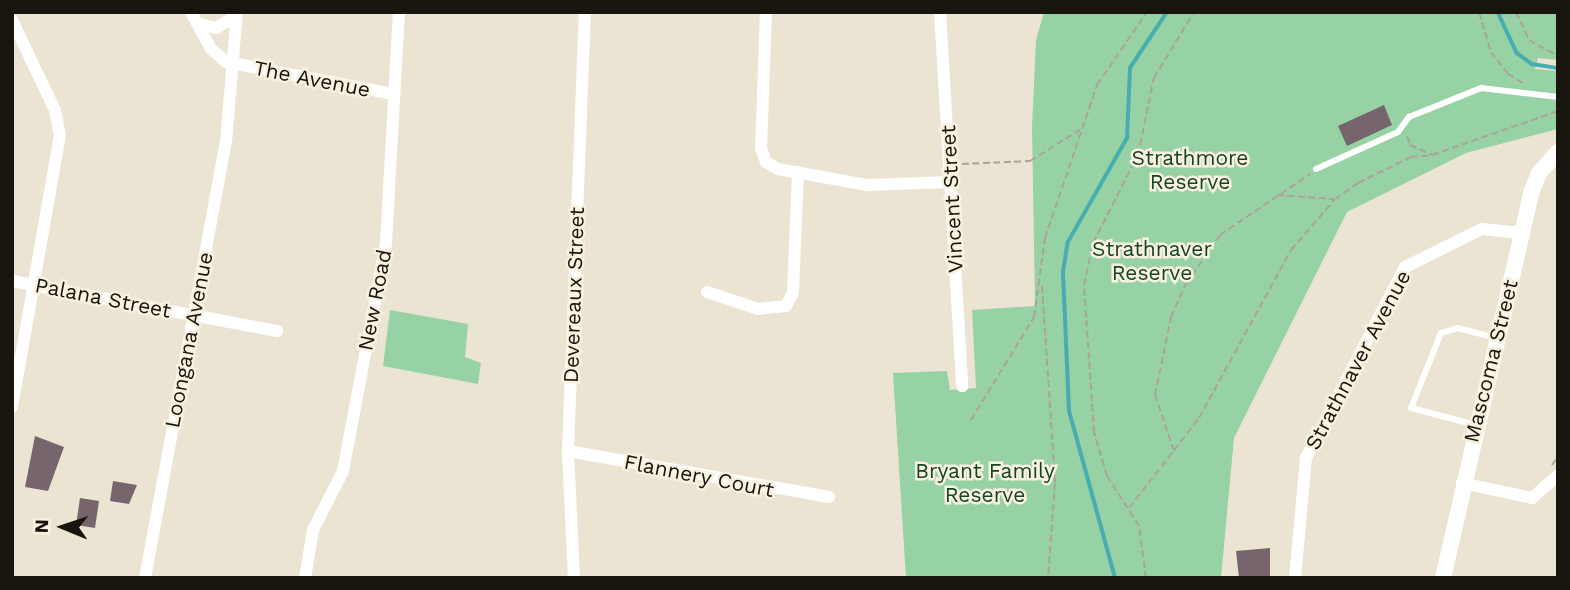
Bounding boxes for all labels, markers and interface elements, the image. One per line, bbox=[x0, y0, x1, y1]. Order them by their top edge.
street label: The Avenue bbox=[251, 55, 373, 103]
street label: Vincent Street bbox=[936, 124, 968, 274]
park label: Strathmore Reserve bbox=[1132, 145, 1248, 195]
street label: Devereaux Street bbox=[558, 206, 590, 384]
park label: Strathnaver Reserve bbox=[1092, 236, 1212, 286]
street label: New Road bbox=[353, 247, 397, 353]
street label: Loongana Avenue bbox=[159, 249, 219, 431]
street label: Strathnaver Avenue bbox=[1300, 265, 1416, 455]
street label: Palana Street bbox=[33, 272, 173, 324]
street label: Mascoma Street bbox=[1459, 277, 1523, 445]
street label: Flannery Court bbox=[622, 449, 776, 503]
park label: Bryant Family Reserve bbox=[915, 458, 1055, 508]
north arrow bbox=[28, 492, 98, 562]
text: N bbox=[30, 519, 53, 534]

